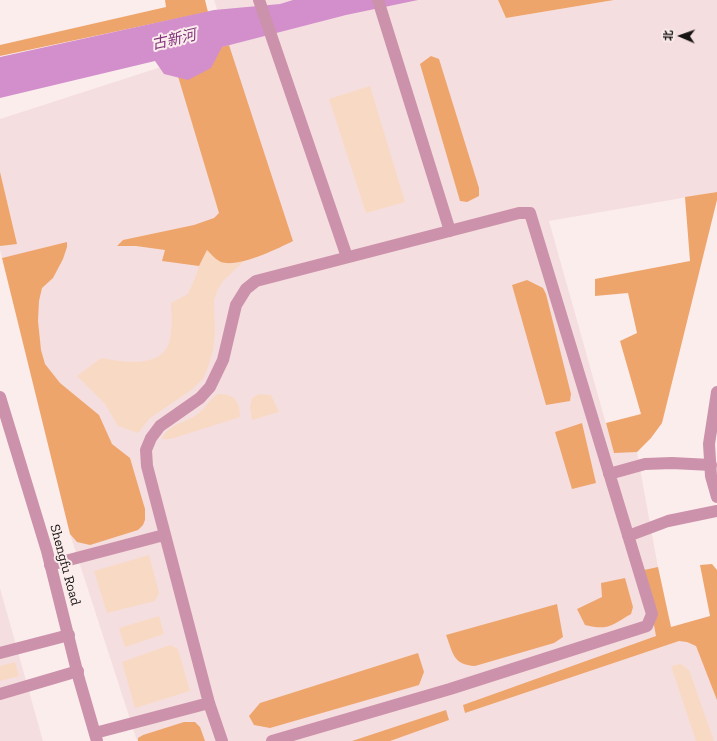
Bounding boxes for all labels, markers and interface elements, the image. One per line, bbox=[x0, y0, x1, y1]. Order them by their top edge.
north arrow bbox=[661, 16, 701, 56]
water label: 古新河 bbox=[150, 26, 198, 54]
text: 北 bbox=[662, 30, 675, 41]
street label: Shengfu Road bbox=[46, 523, 84, 607]

